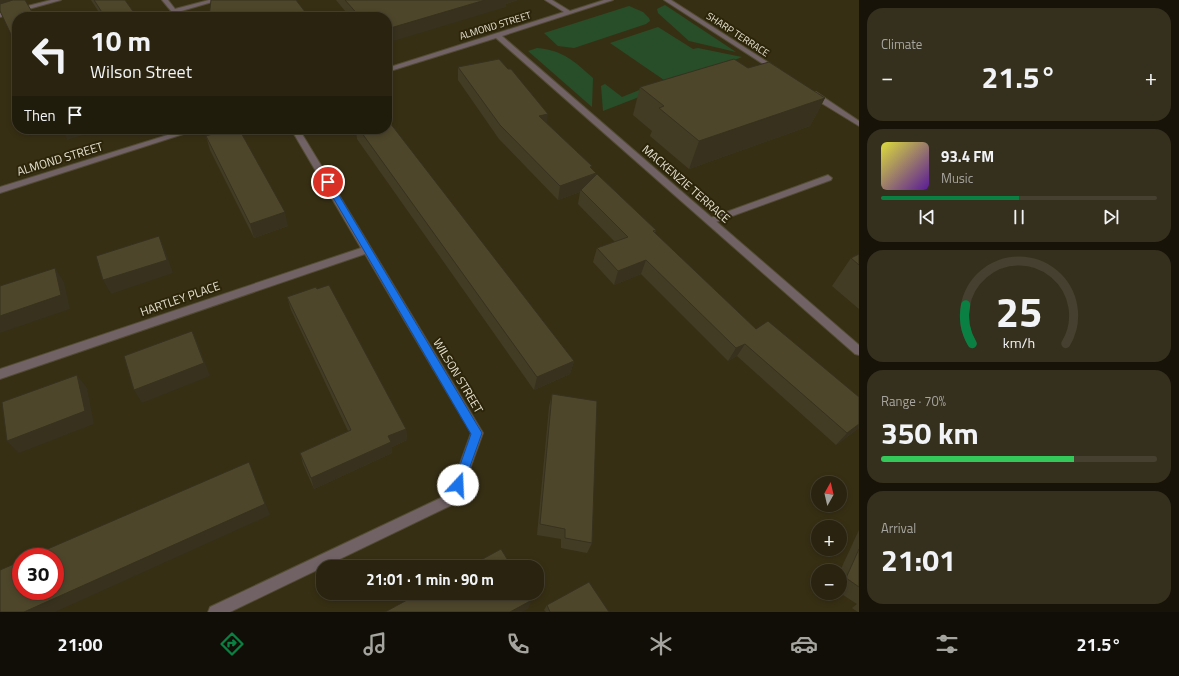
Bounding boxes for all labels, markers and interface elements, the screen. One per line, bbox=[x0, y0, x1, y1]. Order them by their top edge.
street label: ALMOND STREET bbox=[457, 7, 534, 44]
street label: SHARP TERRACE bbox=[703, 8, 773, 61]
text: 10 m bbox=[90, 19, 151, 62]
icon: left bbox=[24, 28, 76, 80]
text: Climate bbox=[881, 34, 922, 54]
text: 21.5° bbox=[982, 54, 1056, 100]
text: Wilson Street bbox=[90, 58, 192, 85]
text: − bbox=[881, 60, 893, 94]
text: + bbox=[1145, 60, 1157, 94]
text: Then bbox=[24, 104, 56, 127]
icon: arrive bbox=[64, 104, 86, 126]
street label: ALMOND STREET bbox=[14, 136, 106, 181]
street label: MACKENZIE TERRACE bbox=[638, 140, 735, 228]
text: 93.4 FM bbox=[941, 145, 994, 168]
pin bbox=[311, 165, 345, 199]
text: Music bbox=[941, 168, 973, 188]
icon: arrive bbox=[317, 171, 339, 193]
icon: previous bbox=[916, 206, 938, 228]
icon: pause bbox=[1008, 206, 1030, 228]
icon: next bbox=[1100, 206, 1122, 228]
street label: HARTLEY PLACE bbox=[137, 276, 223, 321]
text: 25 bbox=[996, 280, 1042, 343]
text: km/h bbox=[1003, 332, 1035, 354]
street label: WILSON STREET bbox=[429, 335, 489, 417]
text: Range · 70% bbox=[881, 391, 946, 411]
text: 350 km bbox=[881, 410, 979, 456]
position arrow bbox=[437, 464, 479, 506]
north arrow bbox=[811, 476, 847, 512]
map controls bbox=[811, 476, 847, 600]
text: Arrival bbox=[881, 518, 916, 538]
button: + bbox=[811, 520, 847, 556]
text: 21:01 bbox=[881, 537, 956, 583]
speed limit sign: 30 bbox=[12, 548, 64, 600]
button: − bbox=[811, 564, 847, 600]
text: 21:01 · 1 min · 90 m bbox=[366, 568, 494, 591]
icon: directions bbox=[218, 630, 246, 658]
icon: music bbox=[361, 630, 389, 658]
icon: phone bbox=[504, 630, 532, 658]
icon: climate bbox=[647, 630, 675, 658]
icon: car bbox=[790, 630, 818, 658]
icon: filters bbox=[933, 630, 961, 658]
text: 21:00 bbox=[58, 631, 103, 658]
text: 21.5° bbox=[1076, 631, 1121, 658]

